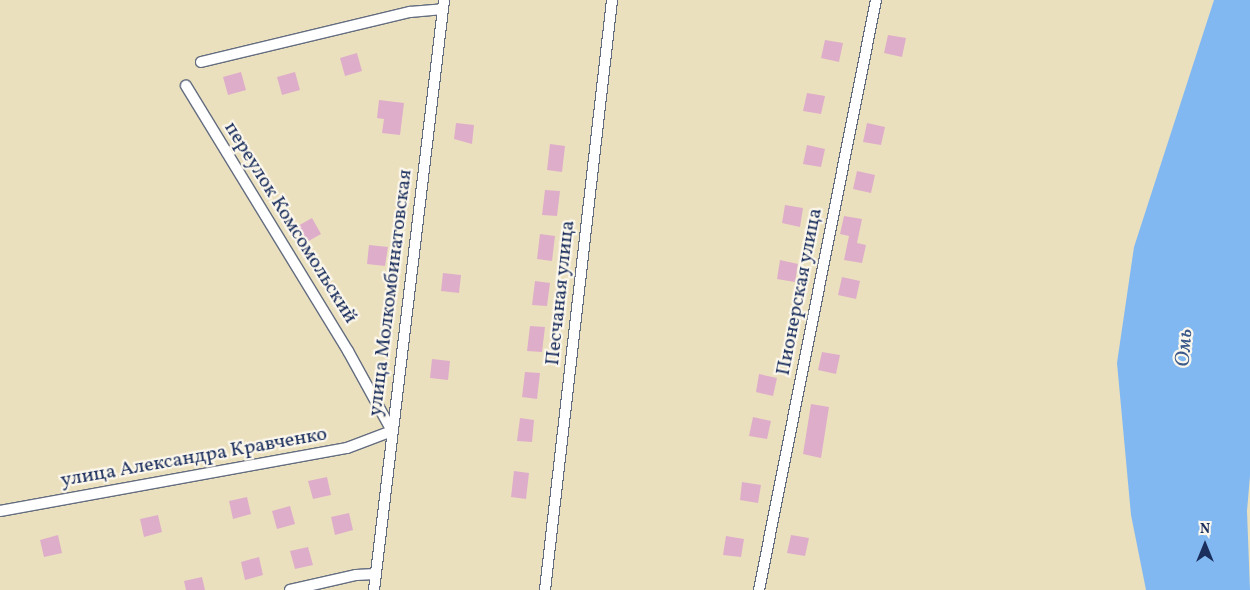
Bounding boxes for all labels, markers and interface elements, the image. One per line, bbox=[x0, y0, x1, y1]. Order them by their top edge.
street label: переулок Комсомольский bbox=[218, 118, 362, 328]
street label: улица Молкомбинатовская bbox=[364, 168, 418, 418]
street label: Пионерская улица bbox=[772, 206, 828, 378]
street label: Песчаная улица bbox=[541, 219, 581, 367]
water label: Омь bbox=[1171, 328, 1199, 368]
street label: улица Александра Кравченко bbox=[59, 423, 329, 493]
north arrow bbox=[1180, 520, 1230, 570]
text: N bbox=[1200, 520, 1210, 539]

